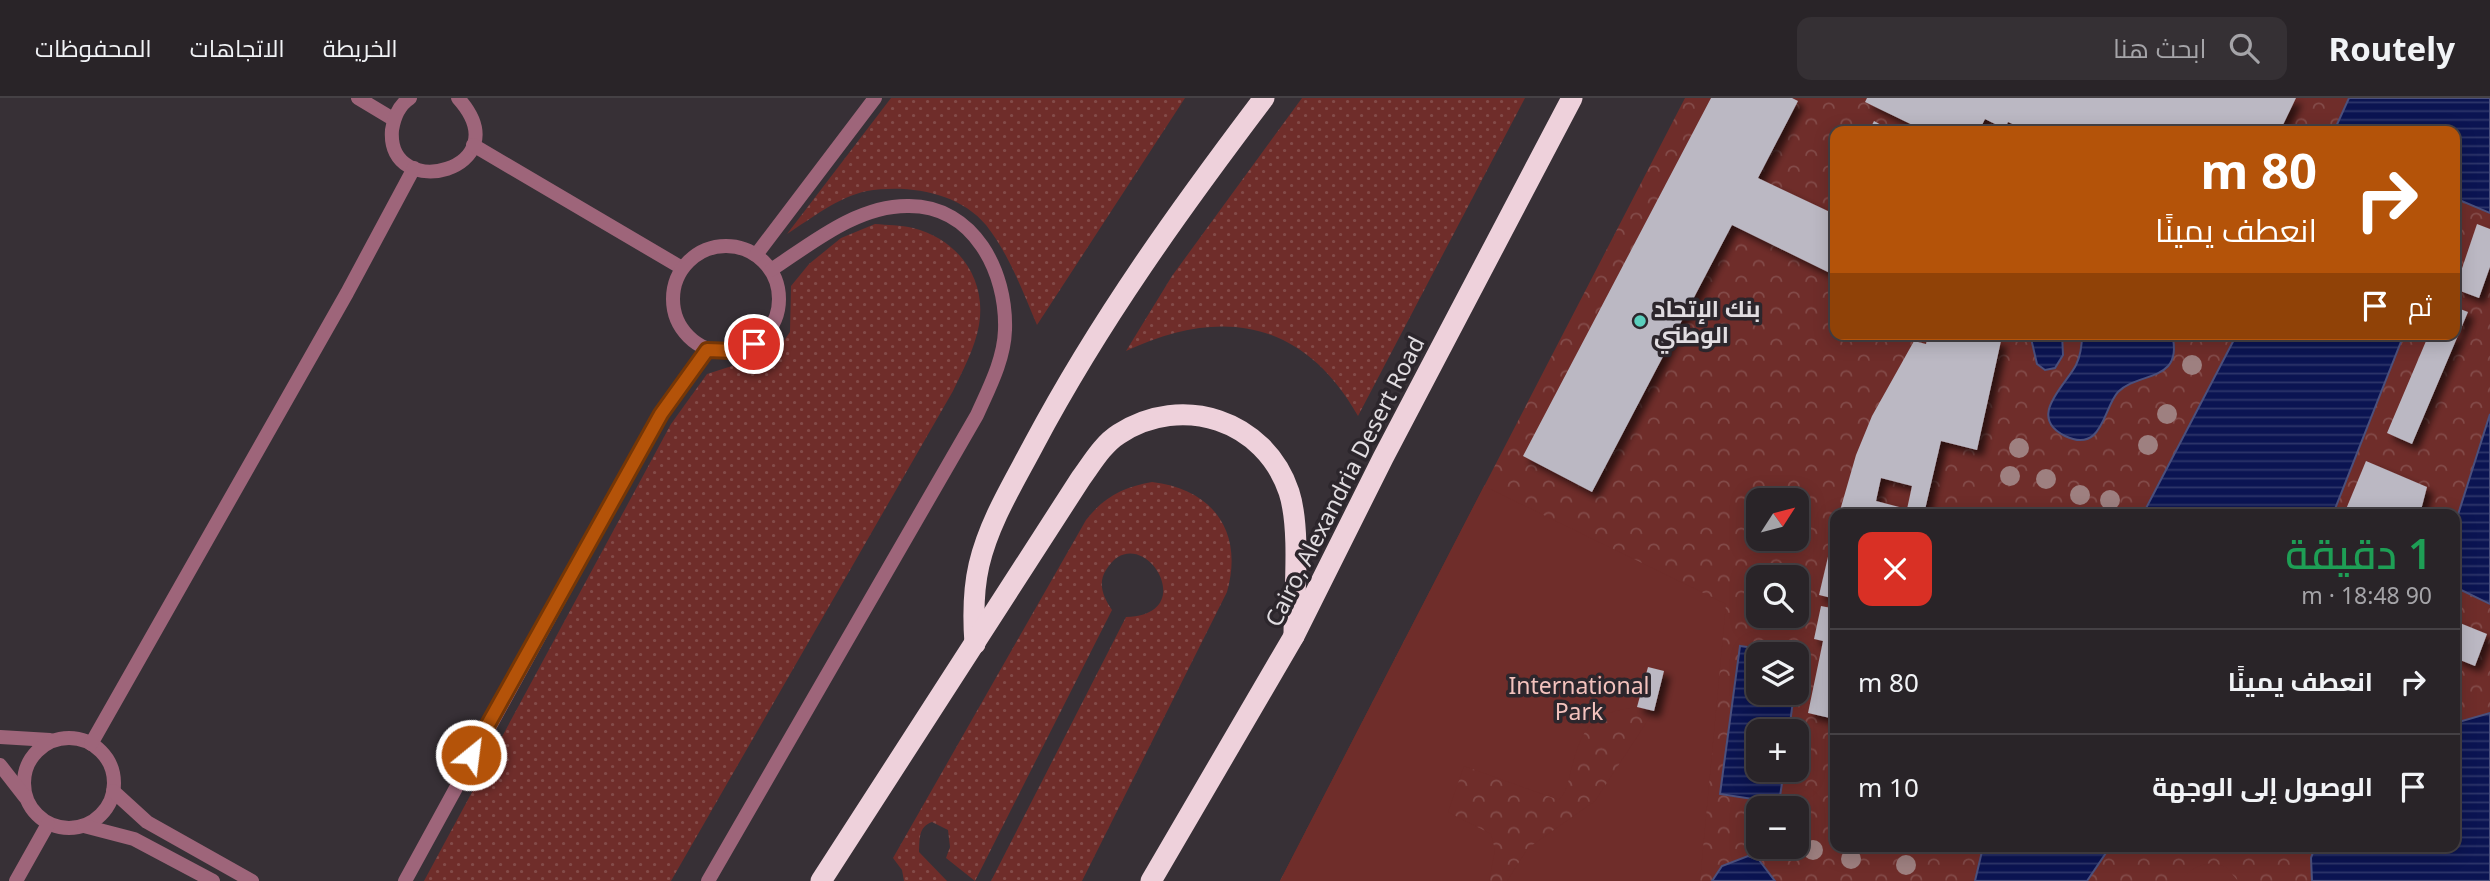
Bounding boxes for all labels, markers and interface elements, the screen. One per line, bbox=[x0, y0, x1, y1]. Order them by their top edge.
search box bbox=[1797, 17, 2287, 80]
text: Routely bbox=[2329, 26, 2455, 71]
icon: search bbox=[2225, 29, 2263, 67]
text: ابحث هنا bbox=[2113, 30, 2207, 66]
text: المحفوظات bbox=[35, 31, 152, 64]
text: الاتجاهات bbox=[190, 31, 285, 64]
text: الخريطة bbox=[323, 31, 398, 64]
text: 80 m bbox=[2200, 137, 2317, 203]
icon: right bbox=[2341, 154, 2432, 245]
text: انعطف يمينًا bbox=[2155, 208, 2317, 251]
icon: arrive bbox=[2356, 287, 2394, 325]
text: ثم bbox=[2408, 288, 2432, 324]
place label: بنك الإتحاد الوطني bbox=[1654, 292, 1760, 354]
marker: بنك الإتحاد الوطني bbox=[1632, 313, 1648, 329]
pin bbox=[724, 314, 784, 374]
icon: arrive bbox=[735, 325, 773, 363]
street label: Cairo, Alexandria Desert Road bbox=[1257, 330, 1431, 632]
north arrow bbox=[1746, 488, 1810, 551]
map controls bbox=[1746, 488, 1809, 859]
text: 1 دقيقة bbox=[2285, 524, 2432, 581]
button: close bbox=[1858, 532, 1932, 606]
button: search bbox=[1746, 565, 1809, 628]
text: 90 m · 18:48 bbox=[2301, 579, 2432, 611]
button: layers bbox=[1746, 642, 1809, 705]
text: انعطف يمينًا bbox=[2228, 663, 2373, 699]
icon: right bbox=[2394, 663, 2432, 701]
text: 80 m bbox=[1858, 664, 1919, 700]
park label: International Park bbox=[1508, 669, 1650, 727]
position arrow bbox=[434, 718, 508, 792]
button: + bbox=[1746, 719, 1809, 782]
text: الوصول إلى الوجهة bbox=[2152, 768, 2373, 804]
icon: arrive bbox=[2394, 768, 2432, 806]
text: 10 m bbox=[1858, 769, 1919, 805]
button: − bbox=[1746, 796, 1809, 859]

